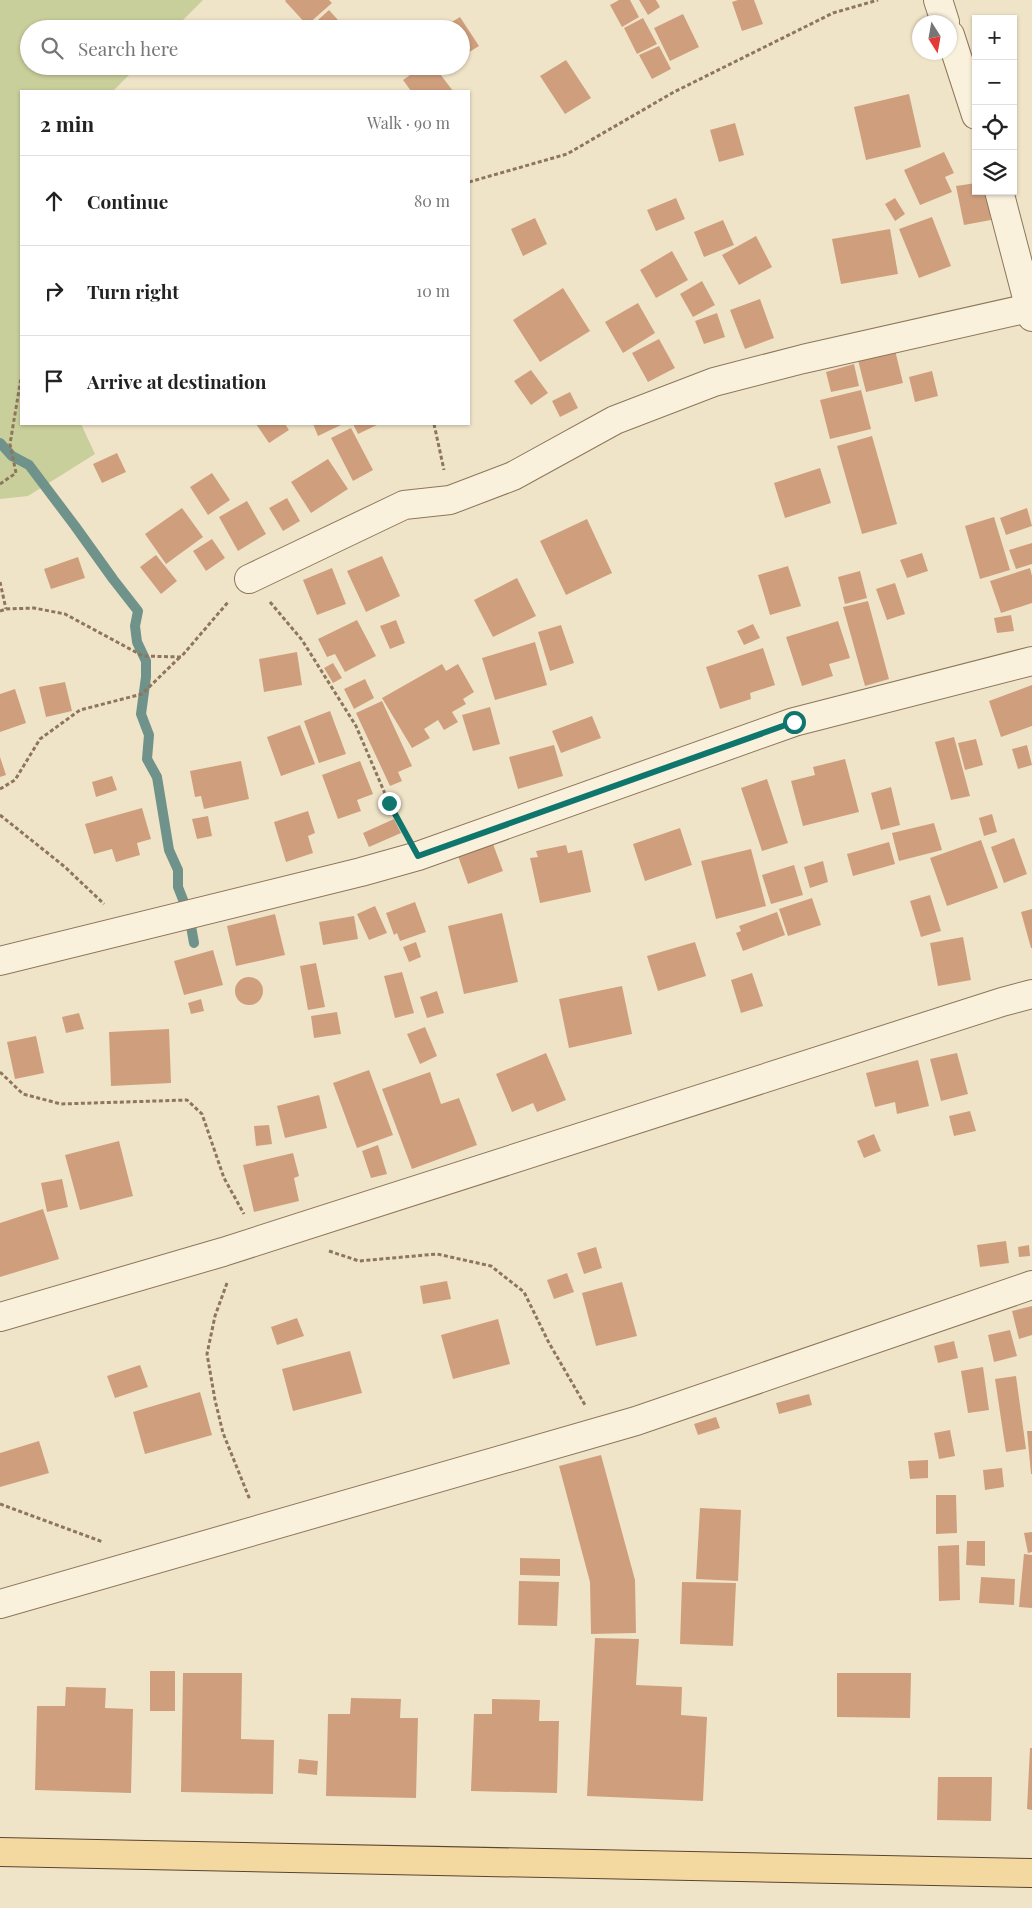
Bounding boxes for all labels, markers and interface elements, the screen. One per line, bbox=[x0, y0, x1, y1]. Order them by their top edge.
north arrow bbox=[912, 15, 957, 60]
map controls bbox=[972, 15, 1017, 195]
button: + bbox=[972, 15, 1017, 60]
search box bbox=[20, 20, 470, 75]
icon: search bbox=[38, 34, 66, 62]
text: Search here bbox=[78, 35, 178, 61]
button: − bbox=[972, 60, 1017, 105]
button: locate bbox=[972, 105, 1017, 150]
text: 2 min bbox=[40, 109, 94, 137]
text: Walk · 90 m bbox=[367, 112, 450, 133]
button: layers bbox=[972, 150, 1017, 195]
icon: ahead bbox=[40, 187, 68, 215]
text: Continue bbox=[87, 188, 168, 214]
text: 80 m bbox=[414, 190, 450, 211]
icon: right bbox=[40, 277, 68, 305]
text: Turn right bbox=[87, 278, 179, 304]
text: 10 m bbox=[416, 280, 450, 301]
icon: arrive bbox=[40, 367, 68, 395]
text: Arrive at destination bbox=[87, 368, 267, 394]
route start bbox=[783, 711, 806, 734]
route end bbox=[378, 792, 401, 815]

